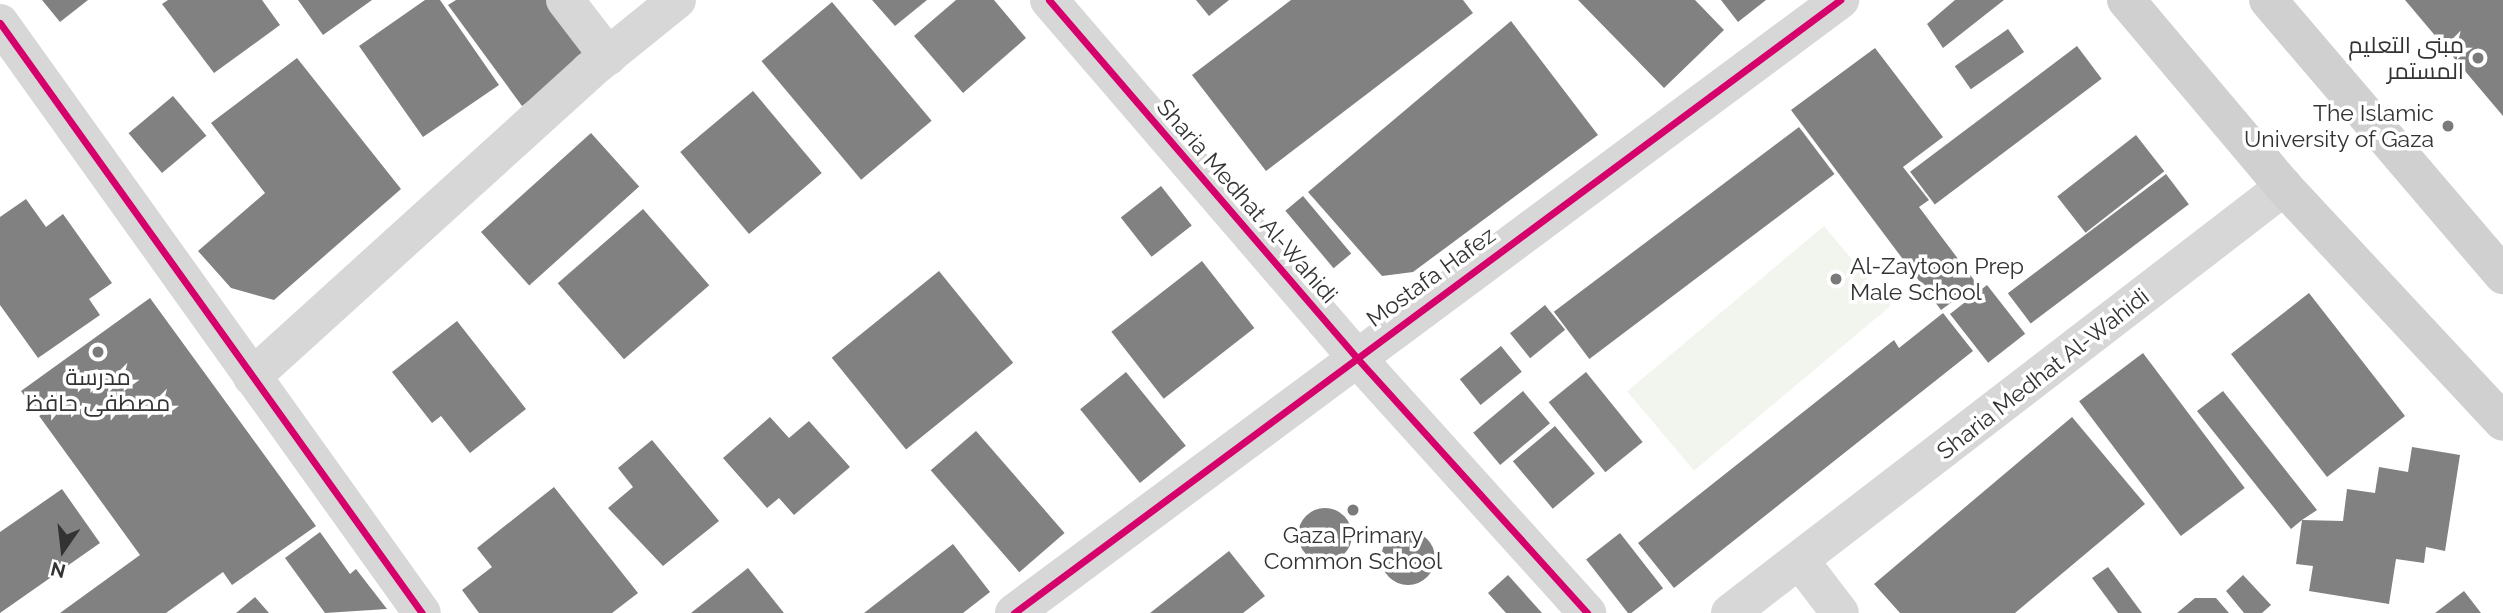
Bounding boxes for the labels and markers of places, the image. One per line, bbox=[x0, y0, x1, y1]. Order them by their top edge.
place label: مبنى التعليم المستمر bbox=[2348, 31, 2464, 85]
marker: مبنى التعليم المستمر bbox=[2470, 50, 2486, 66]
place label: The Islamic University of Gaza bbox=[2243, 99, 2434, 153]
marker: The Islamic University of Gaza bbox=[2440, 118, 2456, 134]
place label: Al-Zaytoon Prep Male School bbox=[1850, 252, 2024, 306]
marker: Al-Zaytoon Prep Male School bbox=[1828, 271, 1844, 287]
marker: مدرسة مصطفى حافظ bbox=[90, 344, 106, 360]
place label: مدرسة مصطفى حافظ bbox=[26, 363, 170, 417]
marker: Gaza Primary Common School bbox=[1345, 502, 1361, 518]
place label: Gaza Primary Common School bbox=[1264, 521, 1442, 575]

